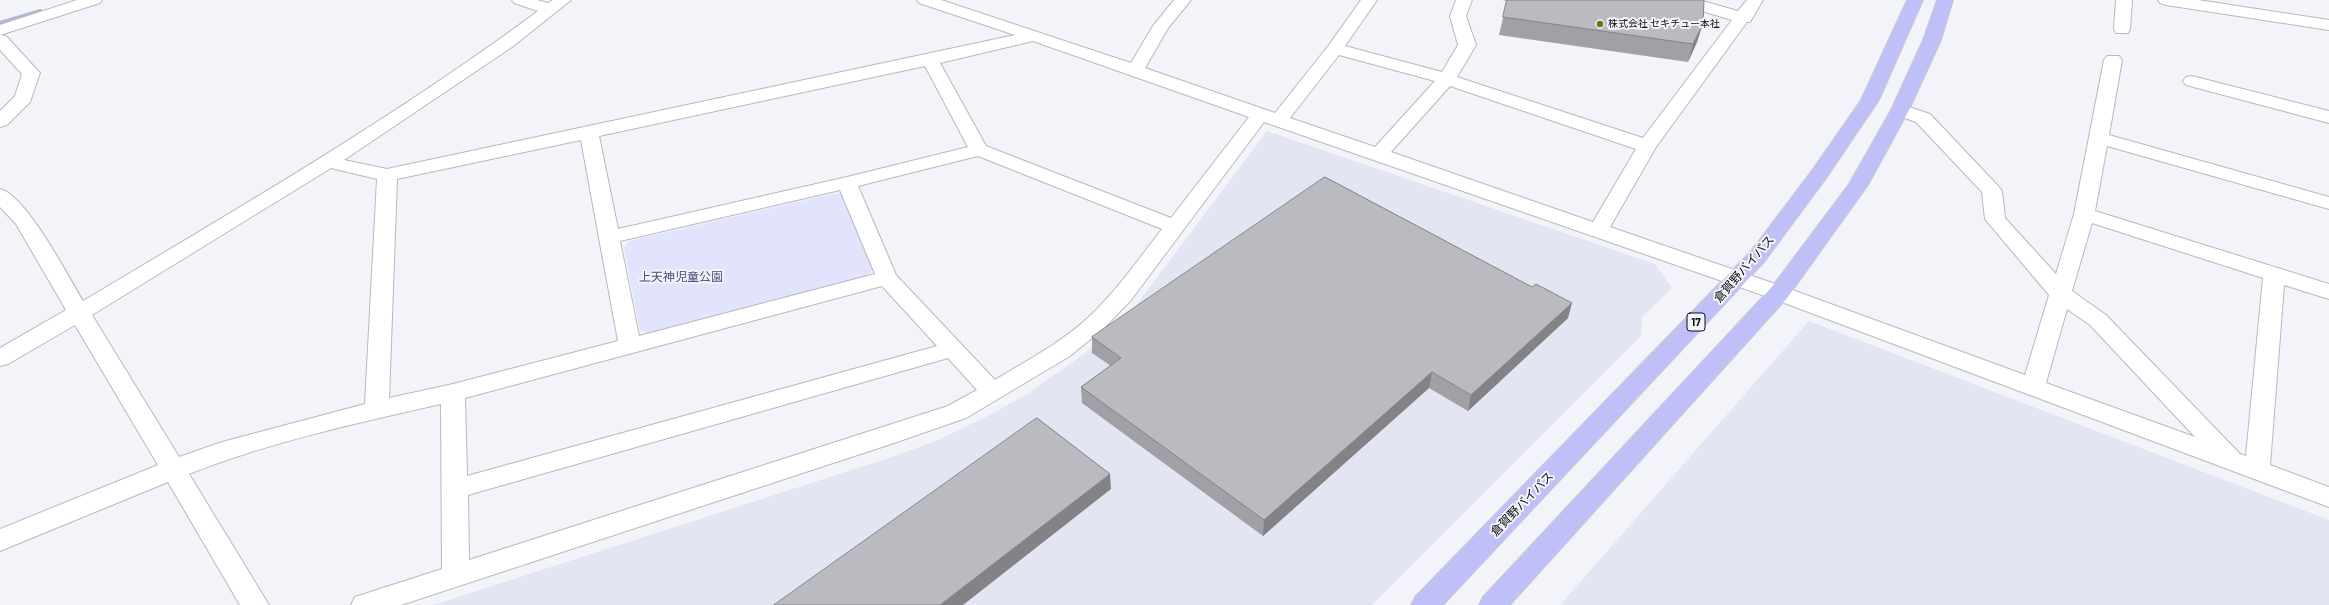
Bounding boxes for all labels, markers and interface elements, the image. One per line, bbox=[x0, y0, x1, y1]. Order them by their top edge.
place label: 株式会社 セキチュー本社 bbox=[1608, 18, 1720, 30]
marker: 株式会社 セキチュー本社 bbox=[1595, 19, 1605, 29]
street label: 倉賀野バイパス bbox=[1711, 233, 1777, 305]
park label: 上天神児童公園 bbox=[639, 270, 723, 284]
road number: 17 bbox=[1687, 313, 1705, 331]
street label: 倉賀野バイパス bbox=[1488, 469, 1556, 539]

